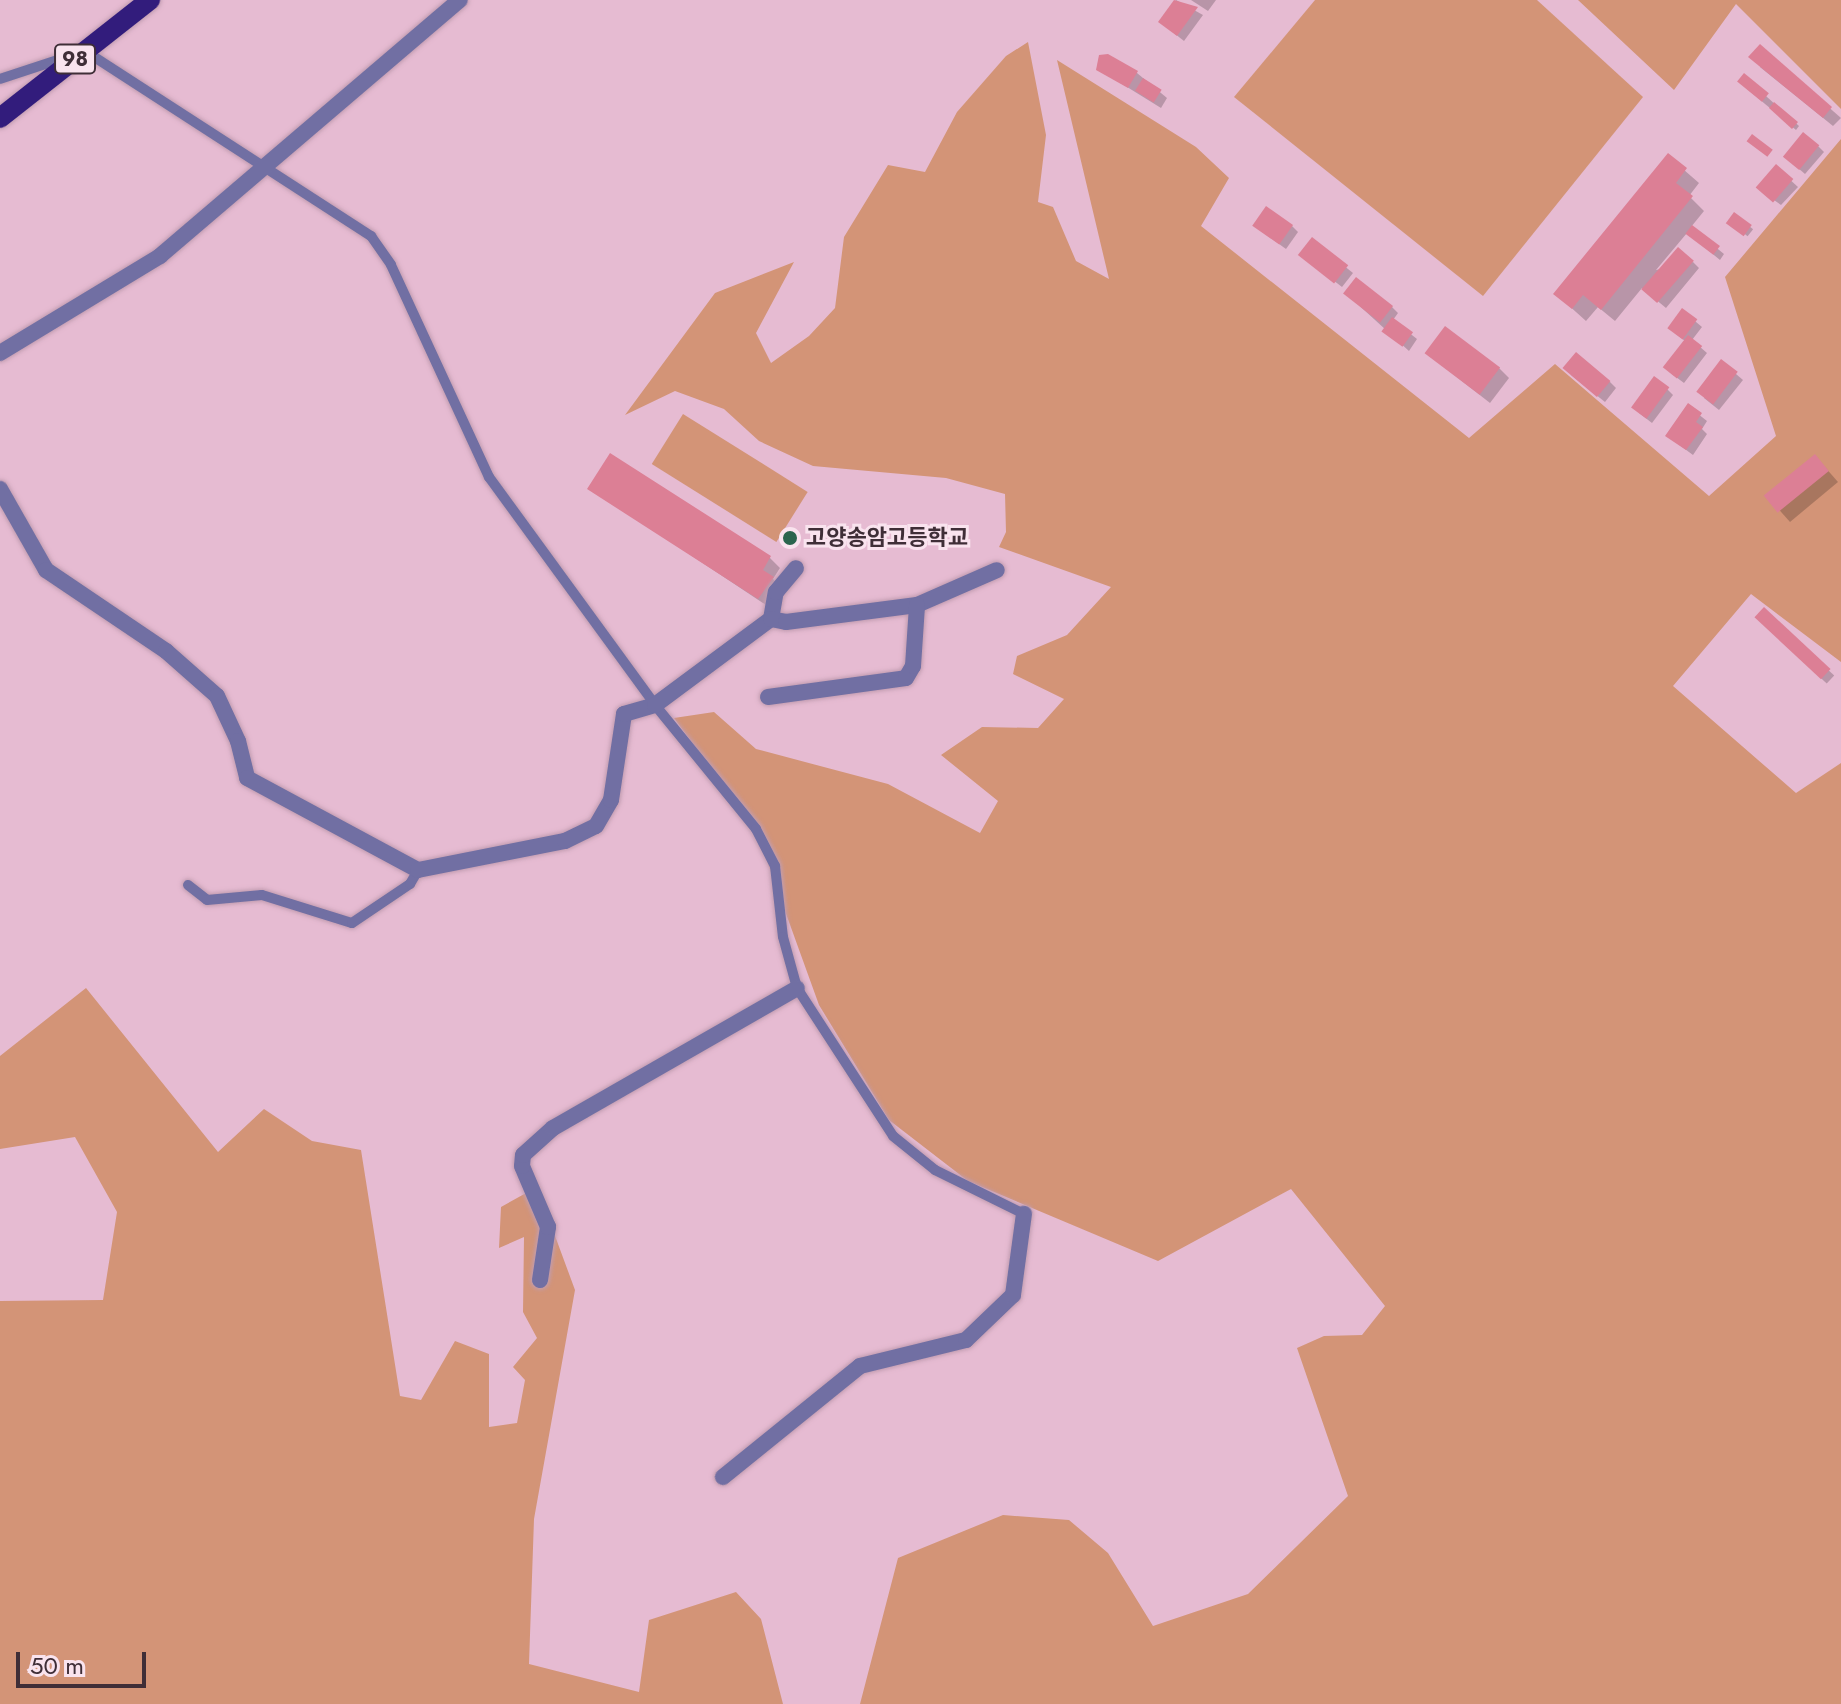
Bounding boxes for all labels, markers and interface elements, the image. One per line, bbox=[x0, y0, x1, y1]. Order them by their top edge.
road number: 98 bbox=[53, 43, 97, 75]
place label: 고양송암고등학교 bbox=[806, 525, 968, 551]
marker: 고양송암고등학교 bbox=[781, 529, 799, 547]
scale bar bbox=[20, 1636, 150, 1686]
text: 50 m bbox=[30, 1648, 84, 1683]

